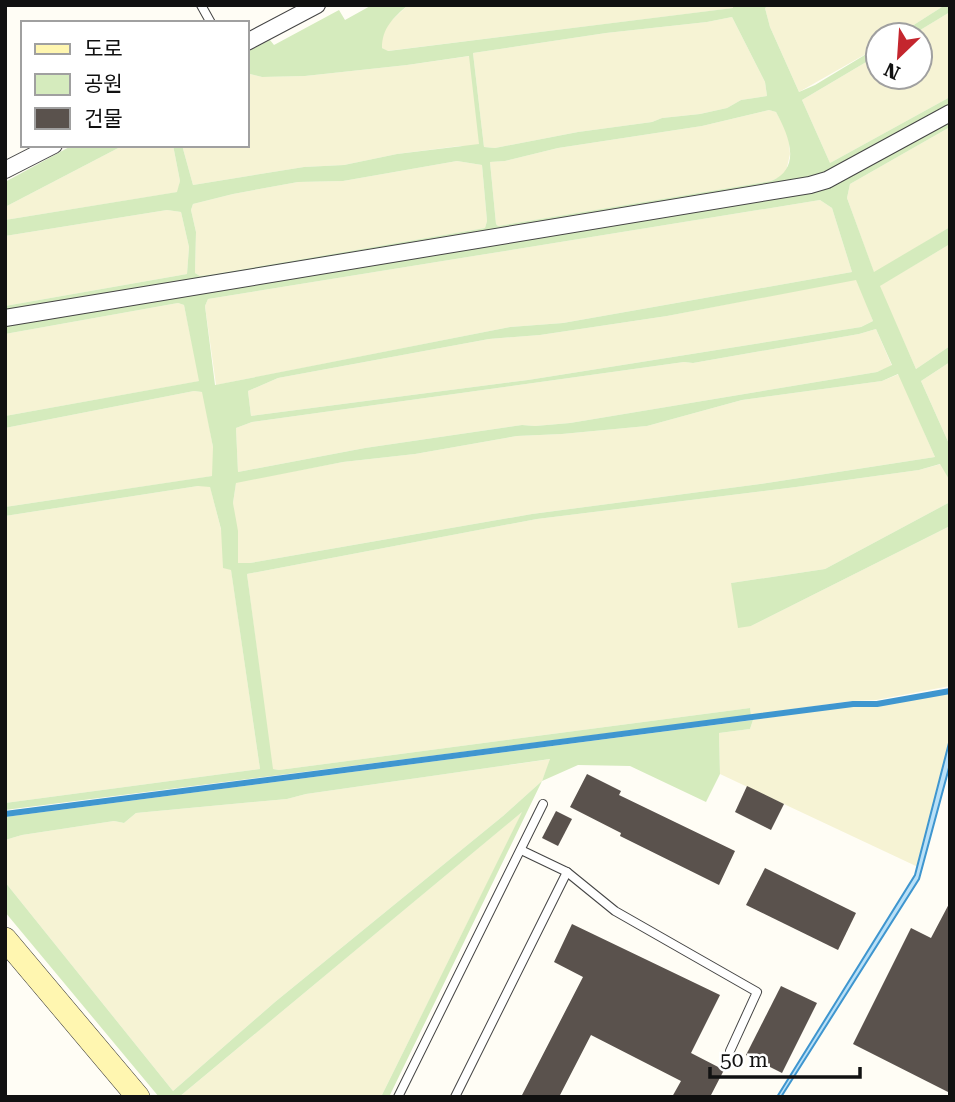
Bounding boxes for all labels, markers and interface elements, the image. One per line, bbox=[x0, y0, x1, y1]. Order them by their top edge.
legend bbox=[21, 21, 248, 147]
north arrow bbox=[864, 21, 934, 91]
text: 도로 bbox=[84, 37, 123, 61]
text: N bbox=[880, 57, 904, 84]
text: 공원 bbox=[84, 72, 123, 96]
text: 건물 bbox=[84, 107, 123, 131]
scale bar bbox=[710, 1036, 860, 1080]
text: 50 m bbox=[720, 1048, 768, 1072]

